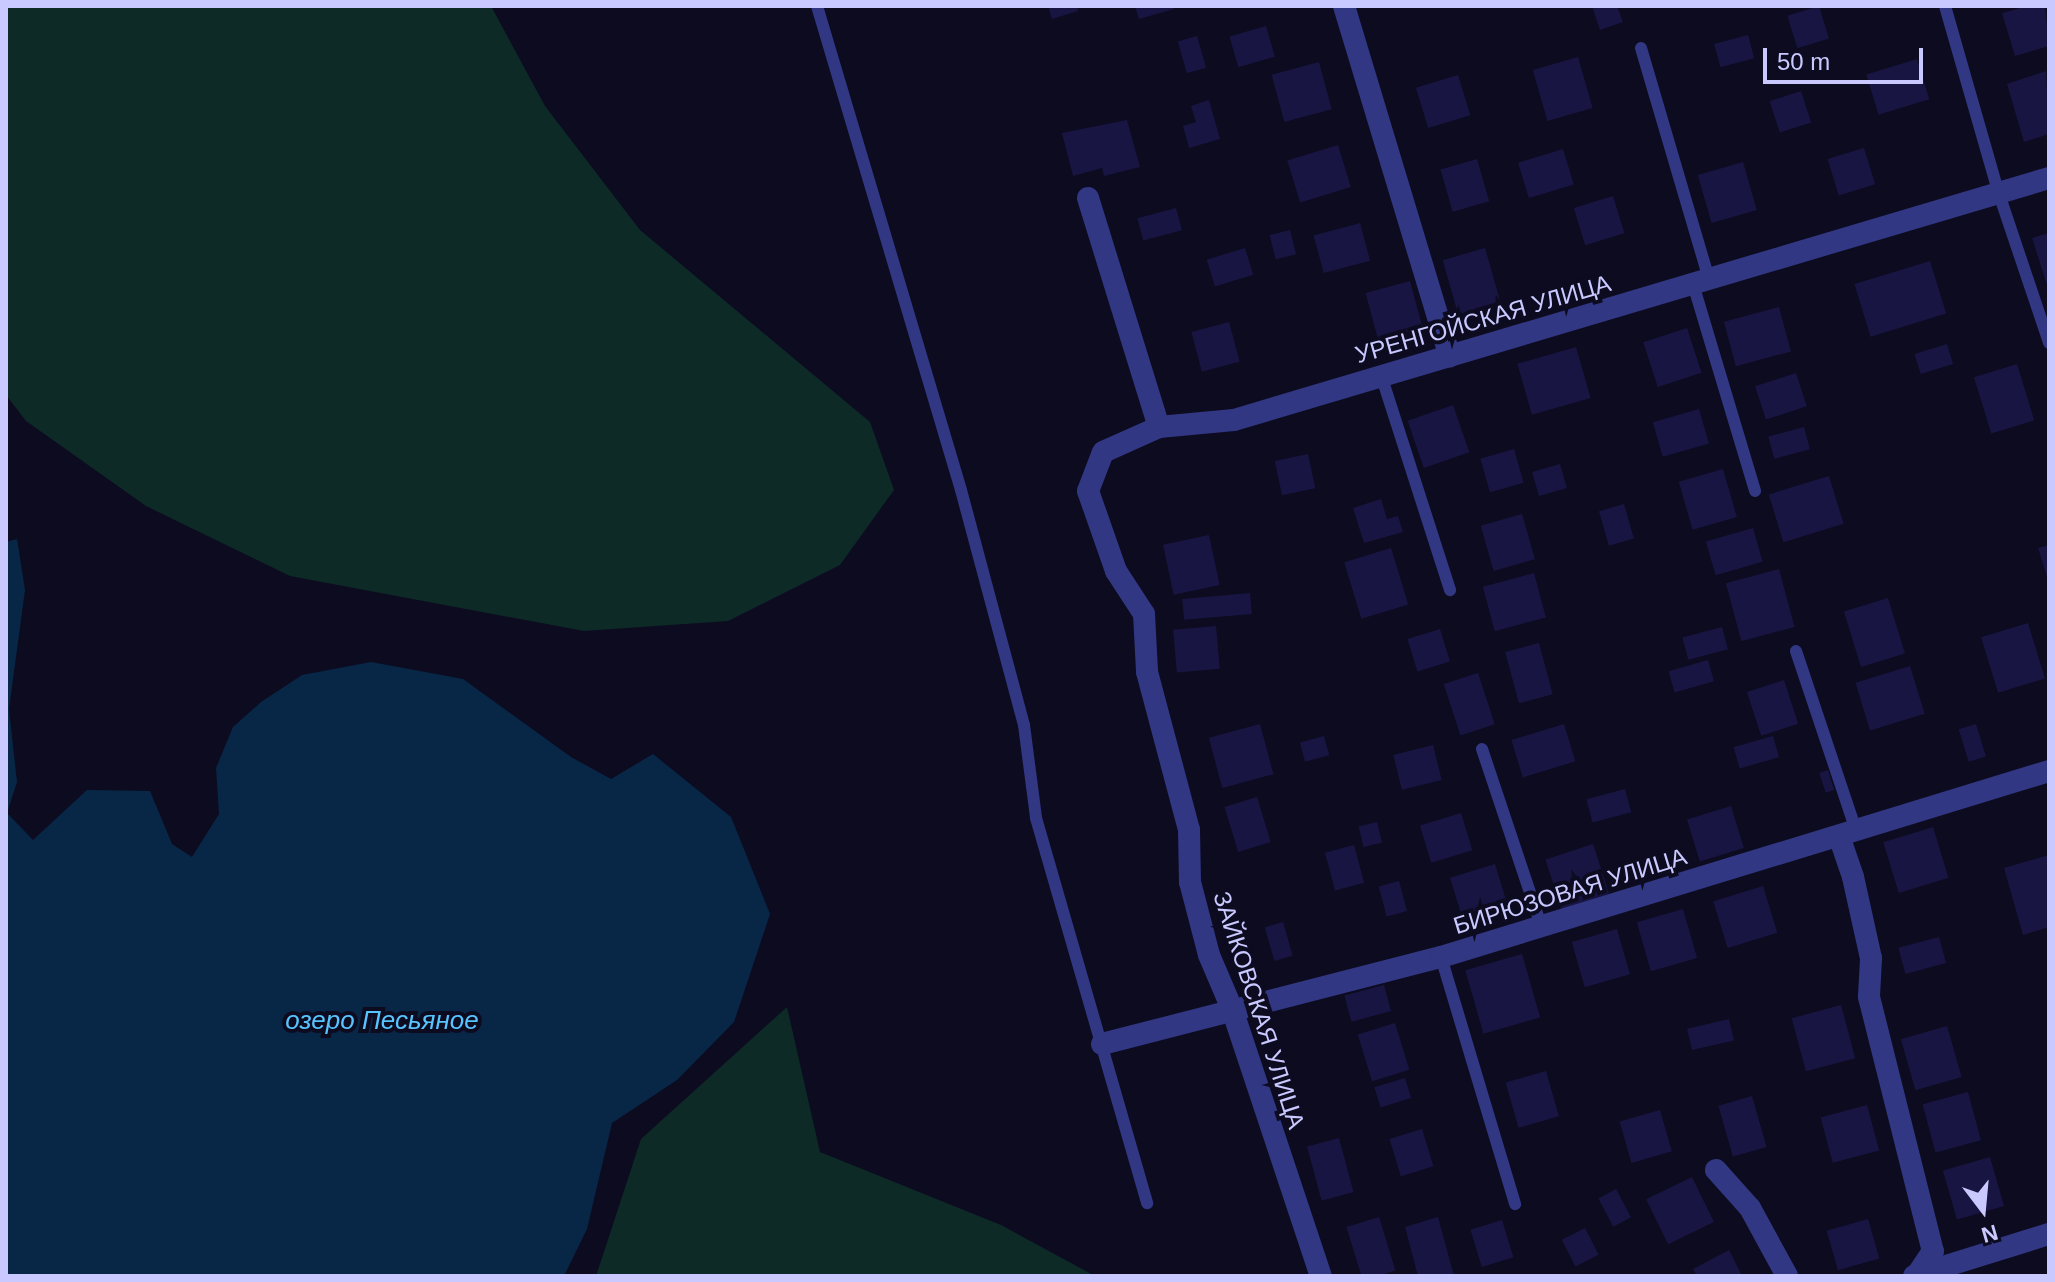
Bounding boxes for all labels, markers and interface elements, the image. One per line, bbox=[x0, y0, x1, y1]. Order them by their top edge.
scale bar bbox=[1767, 32, 1927, 82]
text: 50 m bbox=[1777, 48, 1830, 75]
street label: УРЕНГОЙСКАЯ УЛИЦА bbox=[1352, 269, 1614, 369]
street label: БИРЮЗОВАЯ УЛИЦА bbox=[1450, 842, 1690, 940]
street label: ЗАЙКОВСКАЯ УЛИЦА bbox=[1207, 888, 1311, 1132]
water label: озеро Песьяное bbox=[285, 1005, 479, 1037]
north arrow bbox=[1943, 1170, 2023, 1250]
text: N bbox=[1979, 1219, 2001, 1248]

